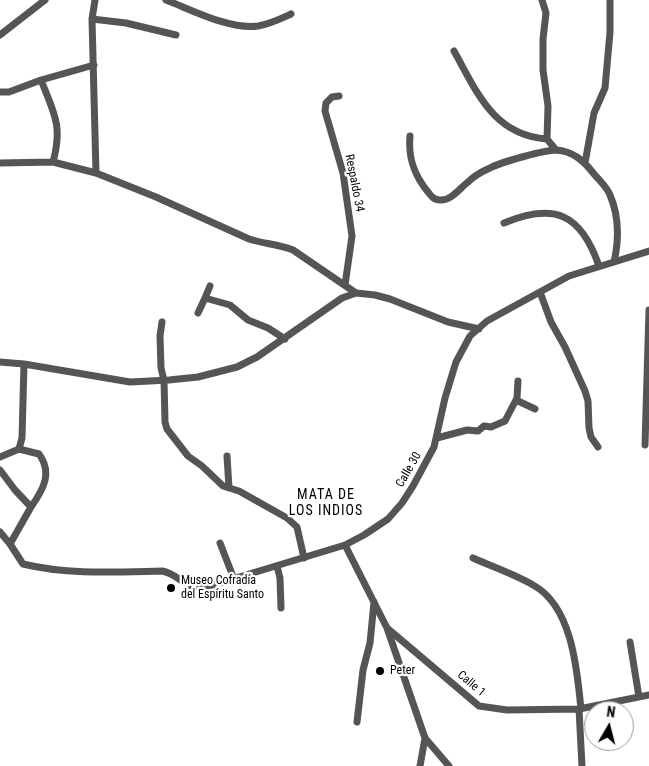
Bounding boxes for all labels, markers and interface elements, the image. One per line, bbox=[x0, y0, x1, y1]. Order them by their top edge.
street label: Respaldo 34 bbox=[341, 153, 367, 213]
street label: Calle 30 bbox=[393, 450, 425, 490]
district label: MATA DE LOS INDIOS bbox=[288, 487, 364, 520]
place label: Museo Cofradía del Espíritu Santo bbox=[181, 574, 264, 602]
marker: Museo Cofradía del Espíritu Santo bbox=[165, 582, 177, 594]
place label: Peter bbox=[390, 664, 415, 678]
marker: Peter bbox=[374, 665, 386, 677]
street label: Calle 1 bbox=[454, 668, 488, 700]
north arrow bbox=[584, 701, 634, 751]
text: N bbox=[606, 704, 616, 721]

